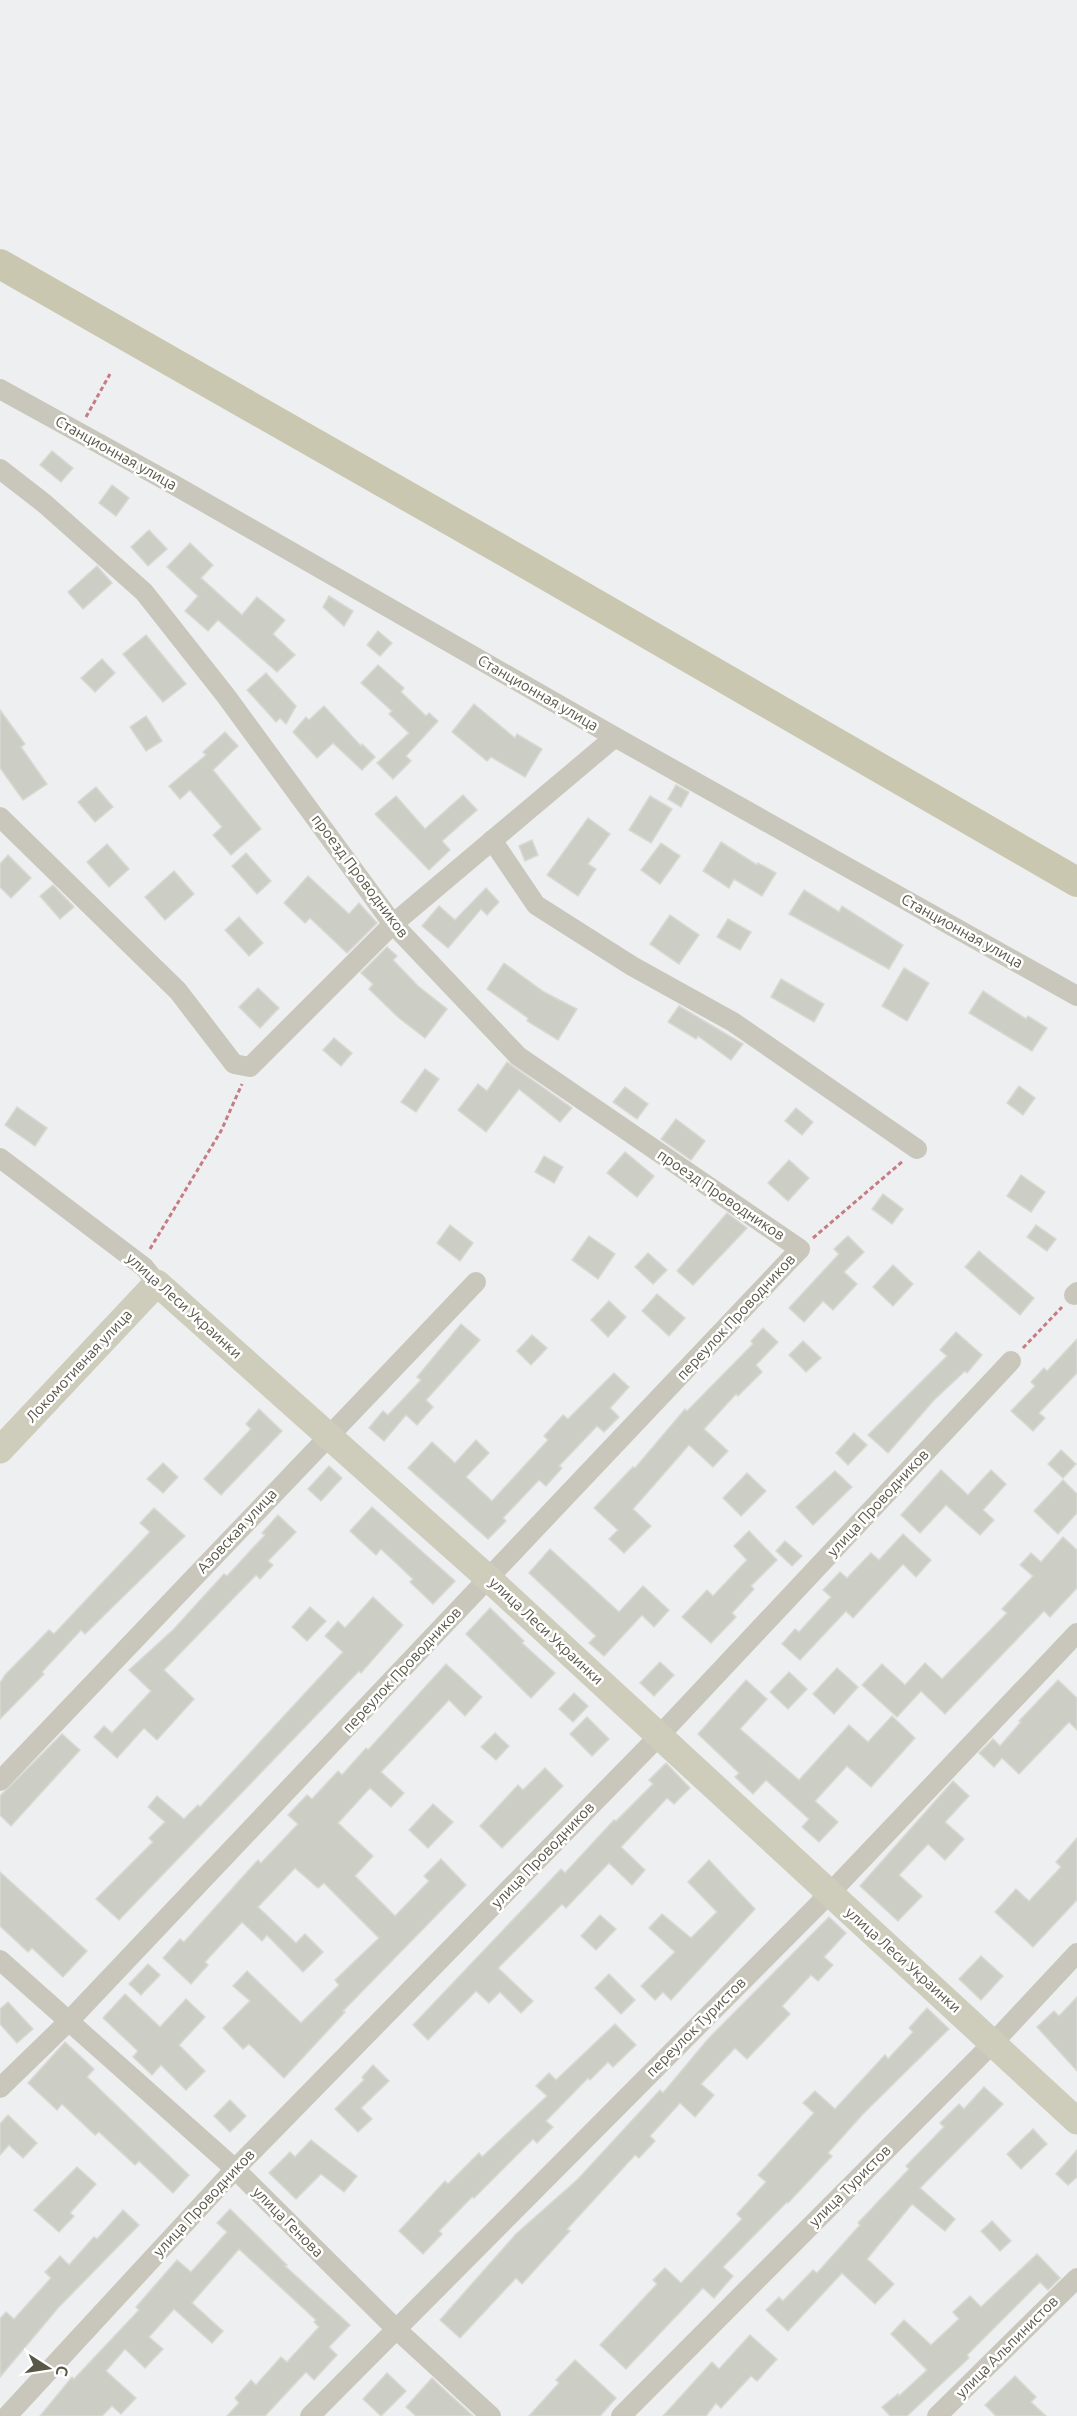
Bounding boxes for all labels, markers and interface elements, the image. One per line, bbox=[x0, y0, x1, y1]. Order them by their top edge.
street label: Станционная улица bbox=[53, 412, 180, 493]
street label: Станционная улица bbox=[475, 651, 601, 734]
street label: проезд Проводников bbox=[309, 811, 412, 941]
street label: Станционная улица bbox=[899, 890, 1026, 971]
street label: проезд Проводников bbox=[654, 1146, 788, 1243]
street label: улица Леси Украинки bbox=[123, 1249, 245, 1362]
street label: переулок Проводников bbox=[673, 1250, 798, 1383]
street label: Локомотивная улица bbox=[22, 1306, 135, 1426]
street label: улица Проводников bbox=[824, 1446, 932, 1560]
street label: Азовская улица bbox=[193, 1485, 280, 1576]
street label: улица Леси Украинки bbox=[486, 1574, 607, 1688]
street label: переулок Проводников bbox=[339, 1603, 464, 1736]
street label: улица Проводников bbox=[488, 1798, 598, 1911]
street label: улица Леси Украинки bbox=[842, 1903, 964, 2016]
street label: переулок Туристов bbox=[642, 1973, 749, 2080]
street label: улица Туристов bbox=[805, 2141, 894, 2230]
street label: улица Проводников bbox=[150, 2146, 258, 2260]
street label: улица Генова bbox=[250, 2183, 327, 2260]
street label: улица Альпинистов bbox=[952, 2292, 1061, 2401]
north arrow bbox=[18, 2338, 78, 2398]
text: С bbox=[53, 2364, 73, 2378]

